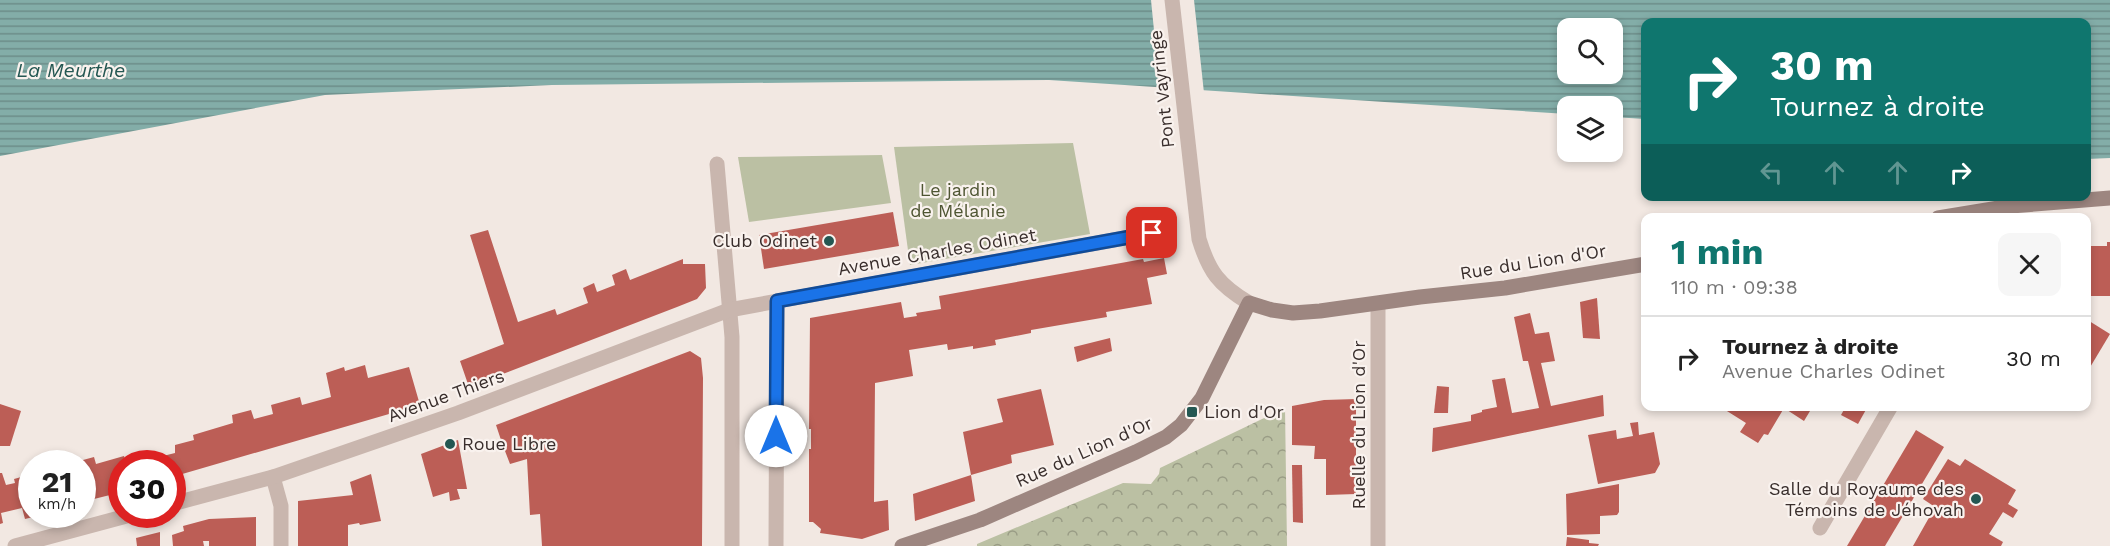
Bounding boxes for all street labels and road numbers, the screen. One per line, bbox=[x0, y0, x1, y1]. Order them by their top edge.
street label: Pont Vayringe bbox=[1145, 29, 1178, 149]
street label: Avenue Charles Odinet bbox=[836, 224, 1038, 279]
street label: Rue du Lion d'Or bbox=[1458, 240, 1608, 283]
street label: Ruelle du Lion d'Or bbox=[1348, 340, 1369, 510]
street label: Avenue Thiers bbox=[385, 365, 507, 426]
street label: Rue du Lion d'Or bbox=[1012, 412, 1156, 491]

